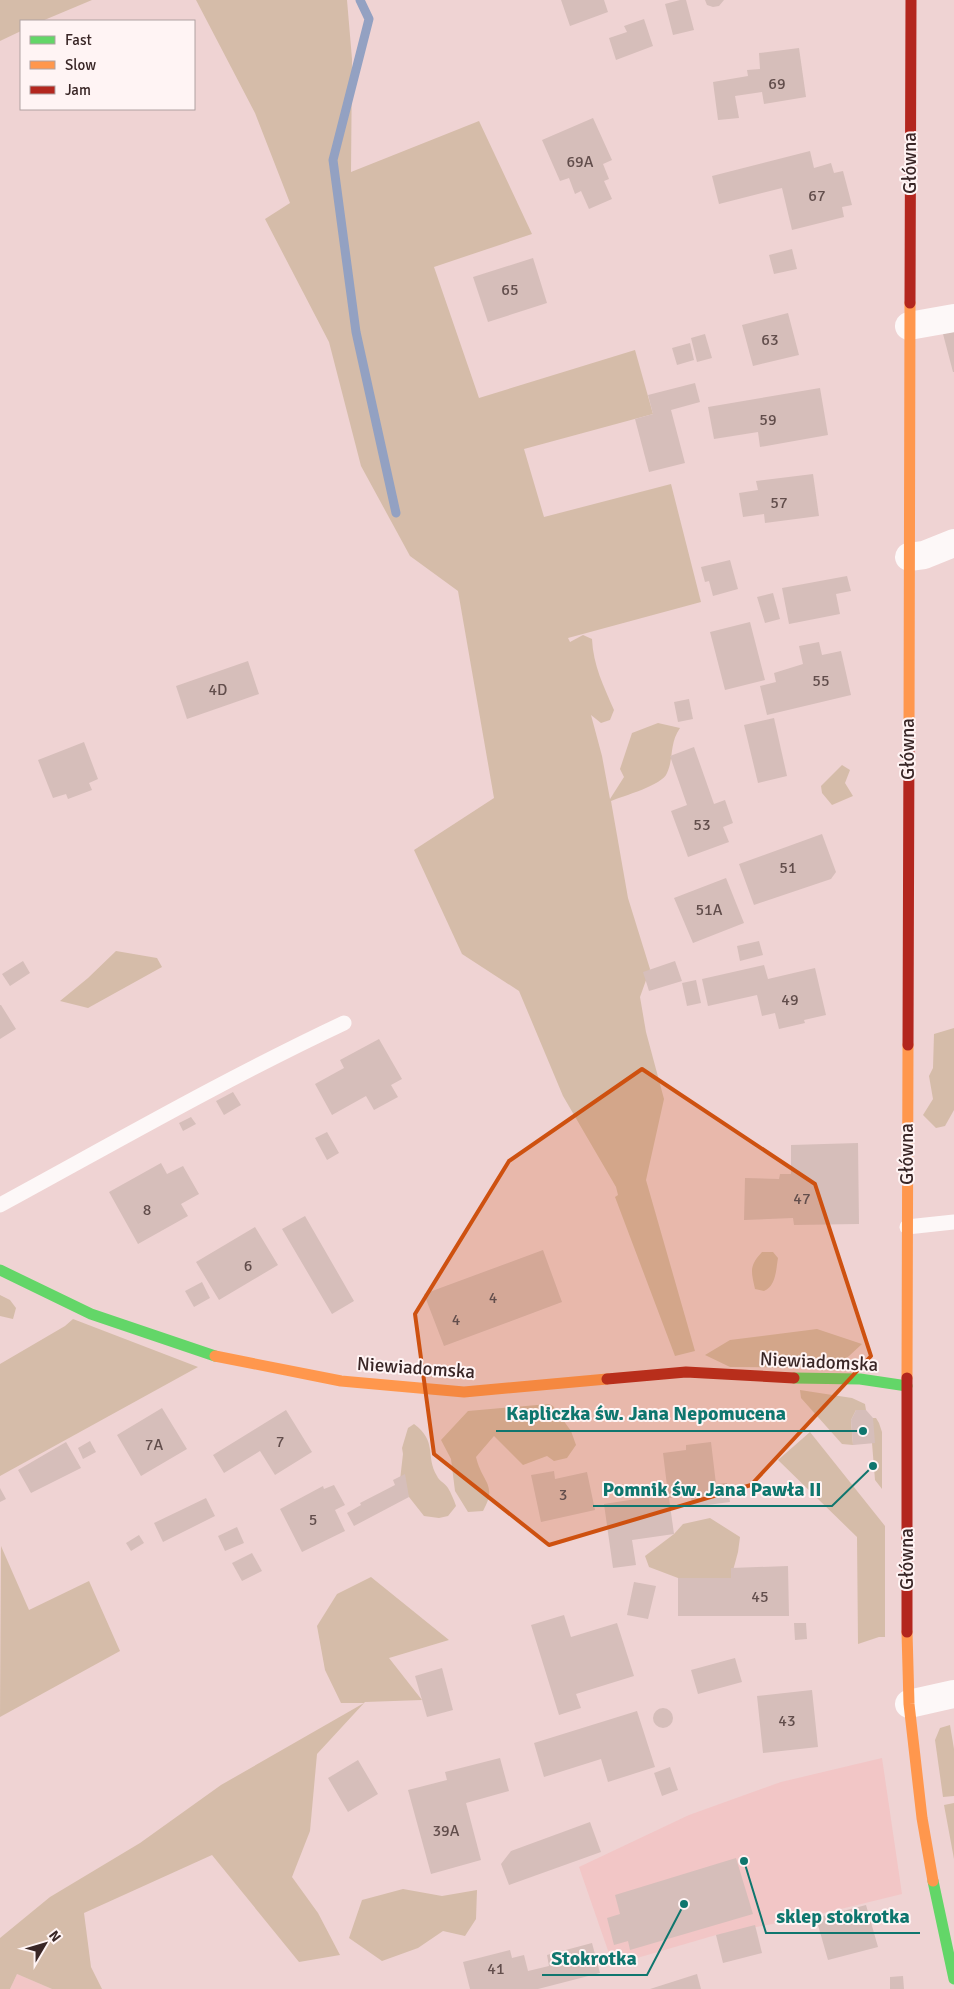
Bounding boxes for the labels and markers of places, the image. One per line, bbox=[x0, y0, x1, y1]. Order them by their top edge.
callout: Kapliczka św. Jana Nepomucena bbox=[496, 1396, 796, 1431]
callout: Pomnik św. Jana Pawła II bbox=[593, 1471, 832, 1506]
callout: sklep stokrotka bbox=[766, 1898, 920, 1933]
callout: Stokrotka bbox=[542, 1940, 647, 1975]

